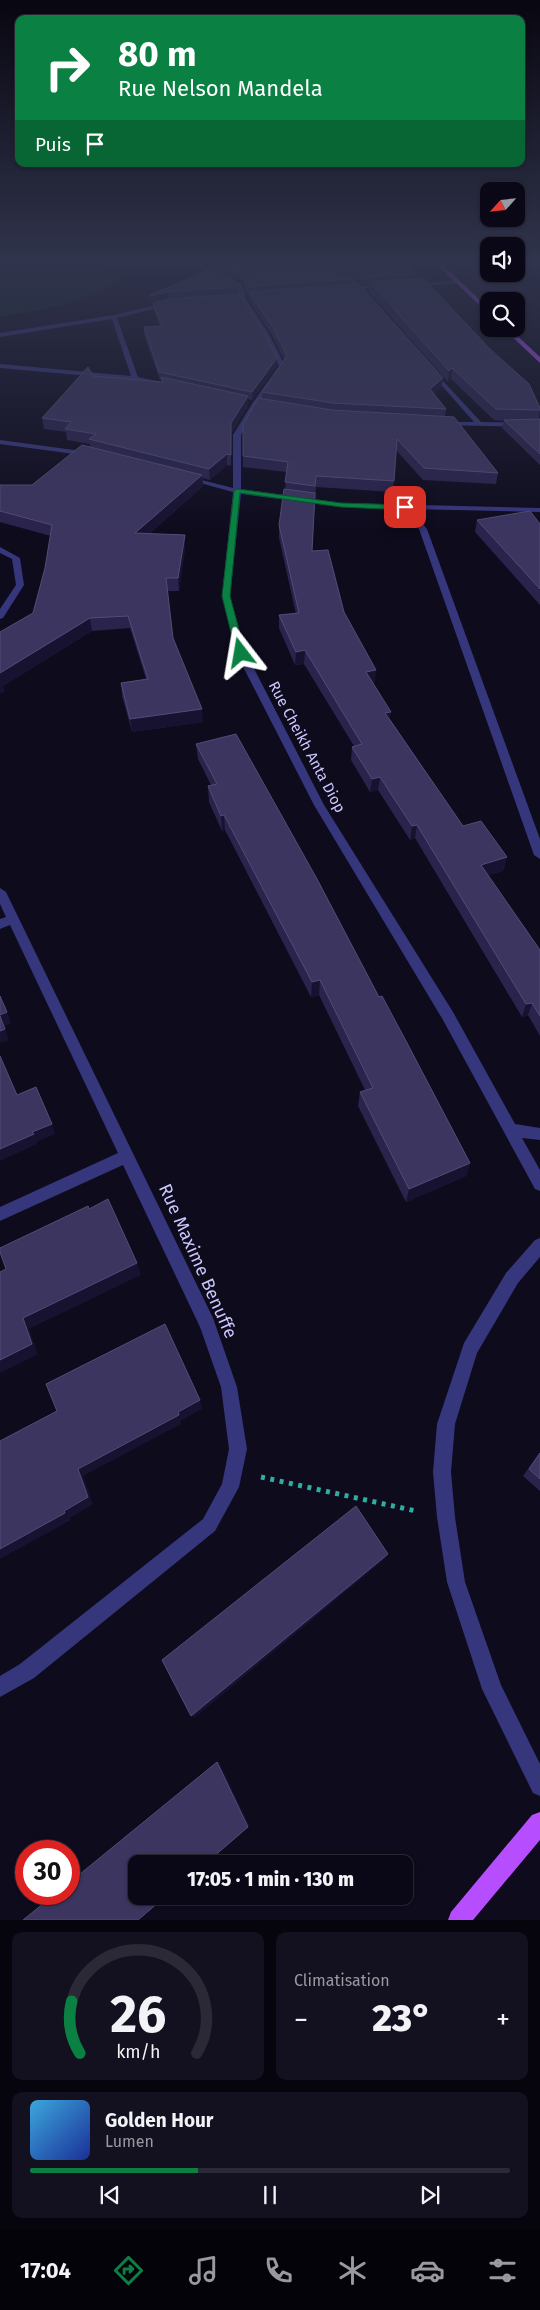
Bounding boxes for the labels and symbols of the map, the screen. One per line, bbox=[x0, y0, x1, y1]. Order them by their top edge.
north arrow bbox=[480, 182, 525, 228]
pin bbox=[384, 486, 426, 528]
position arrow bbox=[214, 626, 266, 678]
street label: Rue Cheikh Anta Diop bbox=[265, 678, 349, 816]
street label: Rue Maxime Benuffe bbox=[154, 1180, 242, 1342]
speed limit sign: 30 bbox=[15, 1840, 80, 1905]

